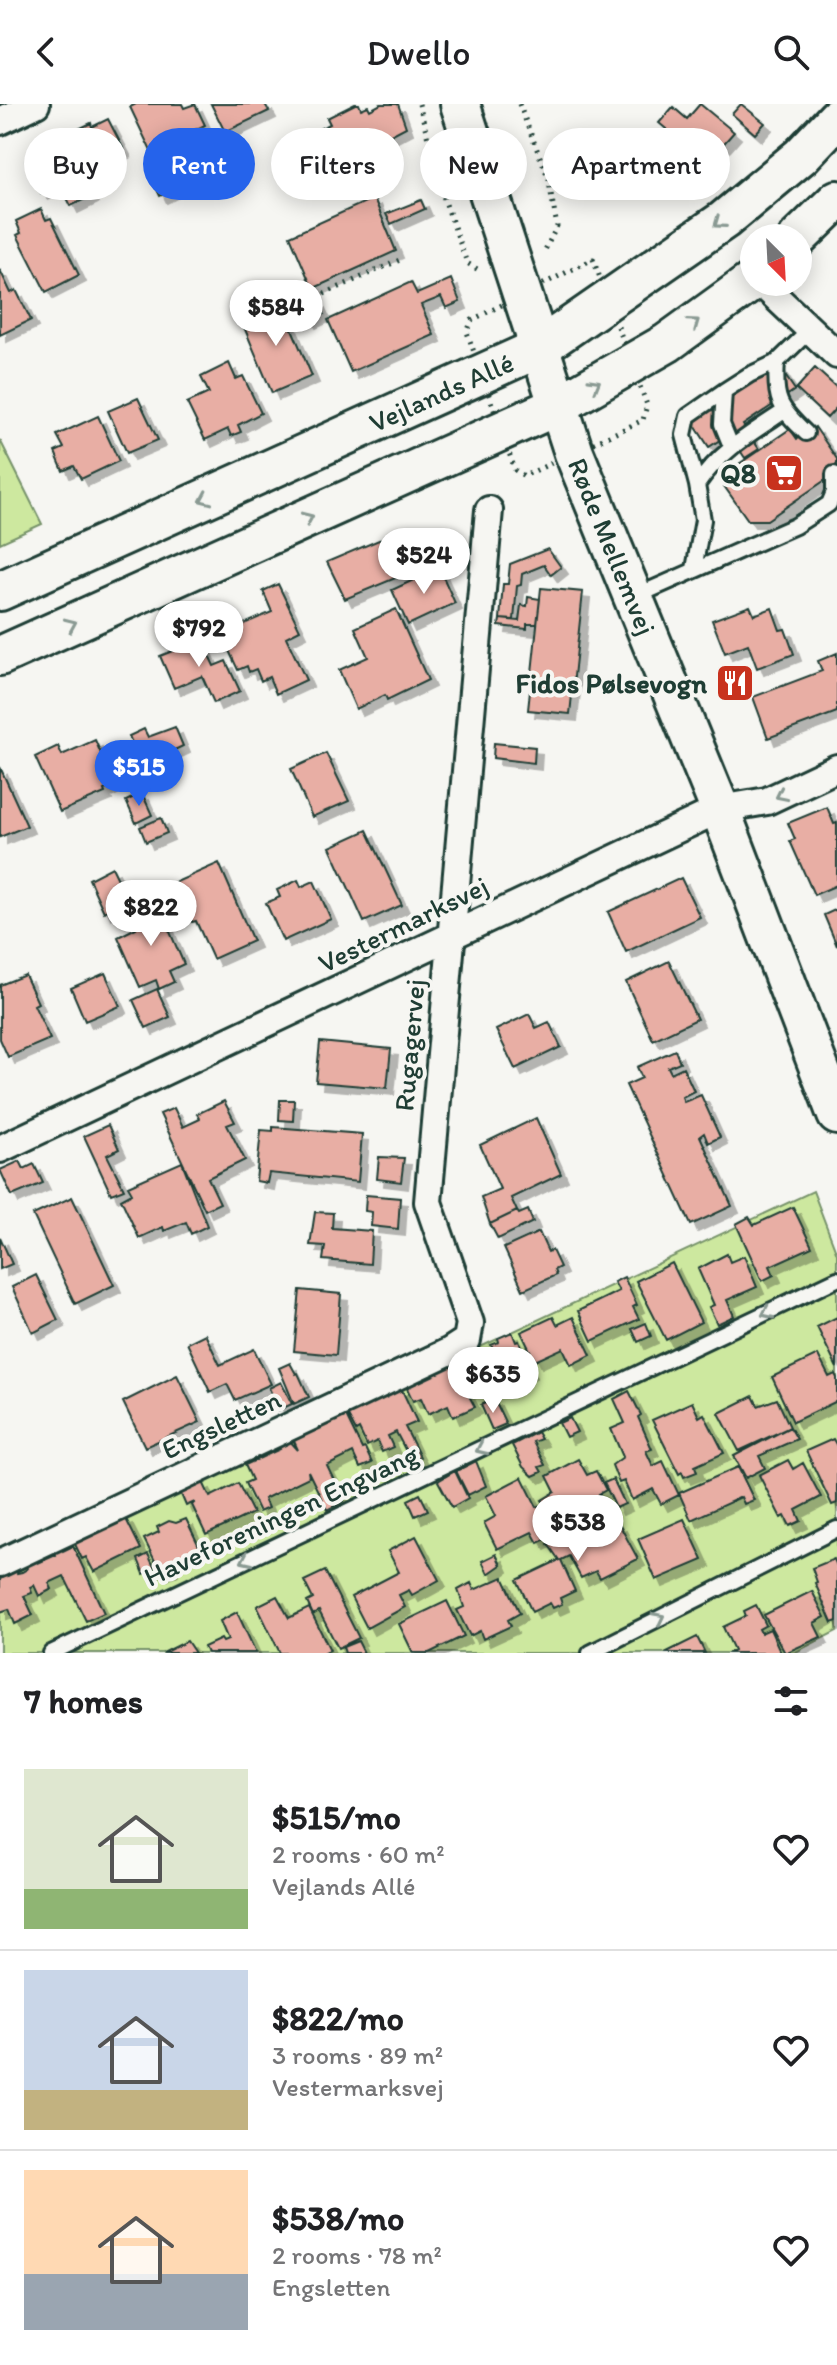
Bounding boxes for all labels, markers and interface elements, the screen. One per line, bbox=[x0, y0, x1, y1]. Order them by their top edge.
icon: back bbox=[24, 30, 68, 74]
icon: search bbox=[769, 30, 813, 74]
text: Dwello bbox=[366, 31, 471, 74]
chip: Buy bbox=[24, 128, 127, 200]
chip: Rent bbox=[143, 128, 255, 200]
chip: Filters bbox=[271, 128, 404, 200]
chip: New bbox=[420, 128, 527, 200]
chip: Apartment bbox=[543, 128, 730, 200]
one-way arrow bbox=[713, 214, 728, 228]
north arrow bbox=[740, 224, 812, 296]
map controls bbox=[740, 224, 812, 296]
pin: $584 bbox=[229, 280, 323, 348]
text: $584 bbox=[248, 290, 304, 322]
one-way arrow bbox=[686, 318, 700, 333]
street label: Vejlands Allé bbox=[364, 345, 519, 439]
one-way arrow bbox=[586, 378, 600, 394]
supermarket icon: Q8 bbox=[763, 452, 805, 494]
street label: Røde Mellemvej bbox=[561, 453, 664, 640]
place label: Q8 bbox=[720, 456, 756, 490]
one-way arrow bbox=[198, 489, 213, 505]
one-way arrow bbox=[300, 511, 315, 527]
pin: $524 bbox=[377, 528, 471, 596]
text: $524 bbox=[396, 538, 452, 570]
pin: $792 bbox=[152, 601, 246, 669]
text: $792 bbox=[172, 611, 226, 643]
one-way arrow bbox=[63, 618, 77, 634]
restaurant icon: Fidos Pølsevogn bbox=[714, 662, 756, 704]
place label: Fidos Pølsevogn bbox=[516, 666, 707, 700]
pin: $515 bbox=[92, 740, 186, 808]
text: $515 bbox=[113, 750, 165, 782]
one-way arrow bbox=[774, 785, 789, 801]
street label: Vestermarksvej bbox=[312, 868, 494, 980]
pin: $822 bbox=[104, 880, 198, 948]
text: $822 bbox=[124, 890, 178, 922]
street label: Rugagervej bbox=[386, 977, 432, 1113]
one-way arrow bbox=[760, 1303, 775, 1319]
pin: $635 bbox=[446, 1347, 540, 1415]
text: $635 bbox=[466, 1357, 520, 1389]
street label: Engsletten bbox=[156, 1382, 286, 1466]
street label: Haveforeningen Engvang bbox=[138, 1436, 424, 1594]
one-way arrow bbox=[475, 1439, 490, 1455]
pin: $538 bbox=[531, 1495, 625, 1563]
text: $538 bbox=[550, 1505, 606, 1537]
one-way arrow bbox=[240, 1550, 255, 1566]
one-way arrow bbox=[651, 1612, 666, 1628]
icon: filters bbox=[769, 1679, 813, 1723]
text: 7 homes bbox=[24, 1681, 143, 1722]
text: $515/mo bbox=[272, 1797, 401, 1838]
icon: home bbox=[88, 1801, 184, 1897]
icon: heart bbox=[769, 1827, 813, 1871]
text: 2 rooms · 60 m² bbox=[272, 1838, 445, 1870]
text: Vejlands Allé bbox=[272, 1870, 416, 1902]
text: $822/mo bbox=[272, 1998, 404, 2039]
icon: home bbox=[88, 2002, 184, 2098]
icon: heart bbox=[769, 2028, 813, 2072]
text: 3 rooms · 89 m² bbox=[272, 2039, 443, 2071]
text: Vestermarksvej bbox=[272, 2071, 444, 2103]
text: $538/mo bbox=[272, 2198, 404, 2239]
icon: home bbox=[88, 2202, 184, 2298]
icon: heart bbox=[769, 2228, 813, 2272]
text: 2 rooms · 78 m² bbox=[272, 2239, 442, 2271]
text: Engsletten bbox=[272, 2271, 390, 2303]

